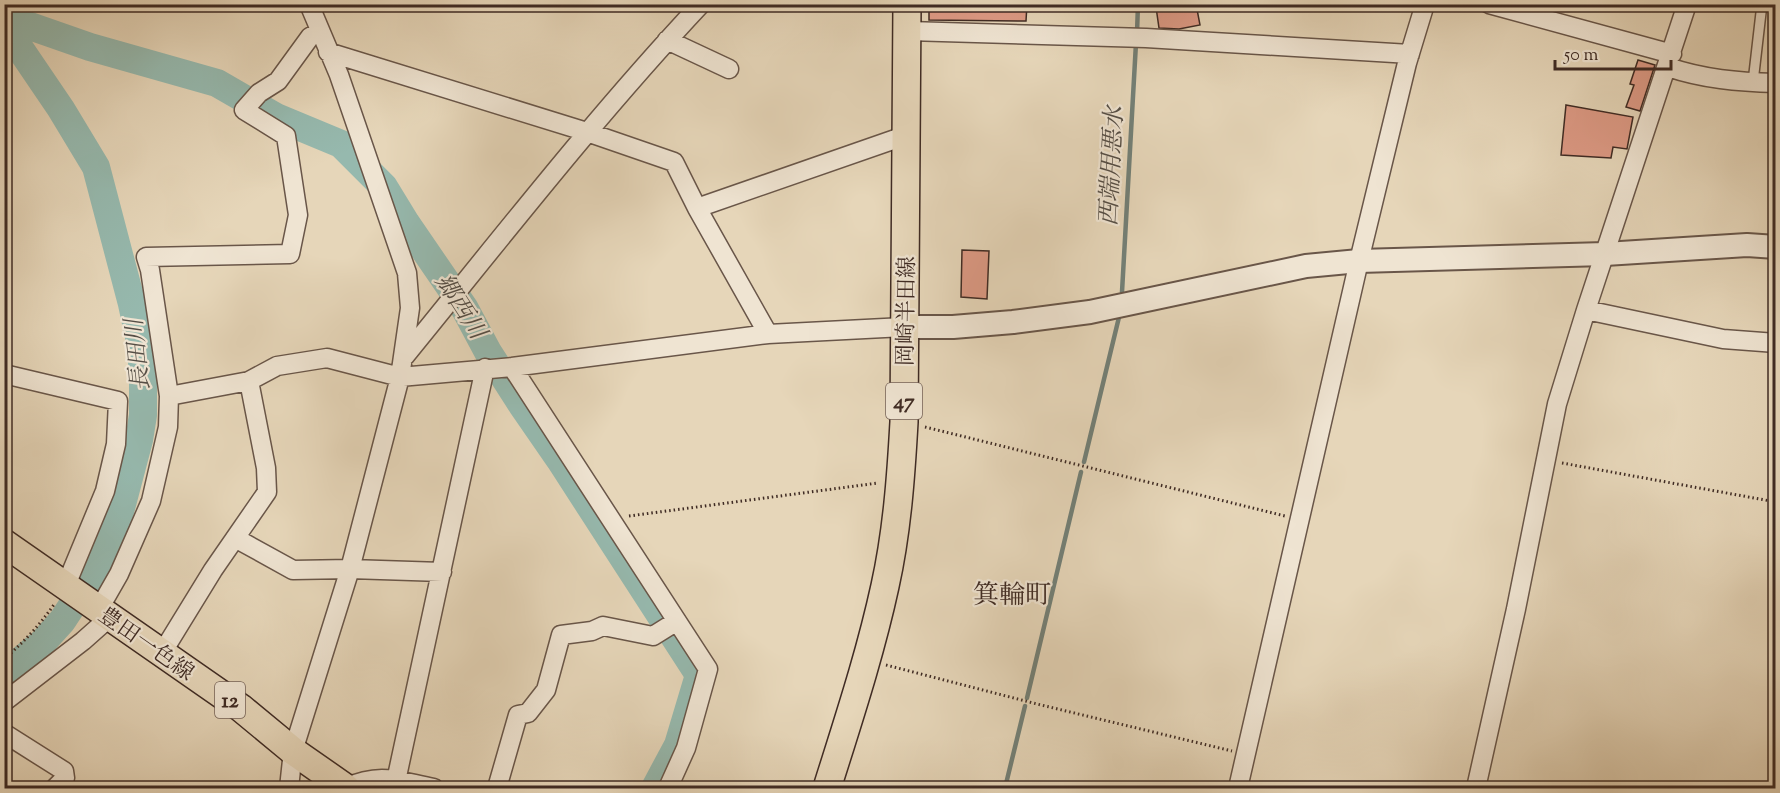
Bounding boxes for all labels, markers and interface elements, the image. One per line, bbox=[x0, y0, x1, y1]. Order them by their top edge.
scale bar bbox=[1555, 33, 1670, 71]
text: 50 m bbox=[1563, 43, 1599, 69]
water label: 西端用悪水 bbox=[1093, 103, 1133, 227]
street label: 岡崎半田線 bbox=[891, 256, 925, 366]
water label: 郷西川 bbox=[425, 268, 495, 349]
water label: 長田川 bbox=[118, 314, 160, 392]
road number: 47 bbox=[886, 383, 922, 419]
district label: 箕輪町 bbox=[973, 578, 1051, 615]
street label: 豊田一色線 bbox=[91, 601, 200, 690]
road number: 12 bbox=[215, 682, 245, 718]

